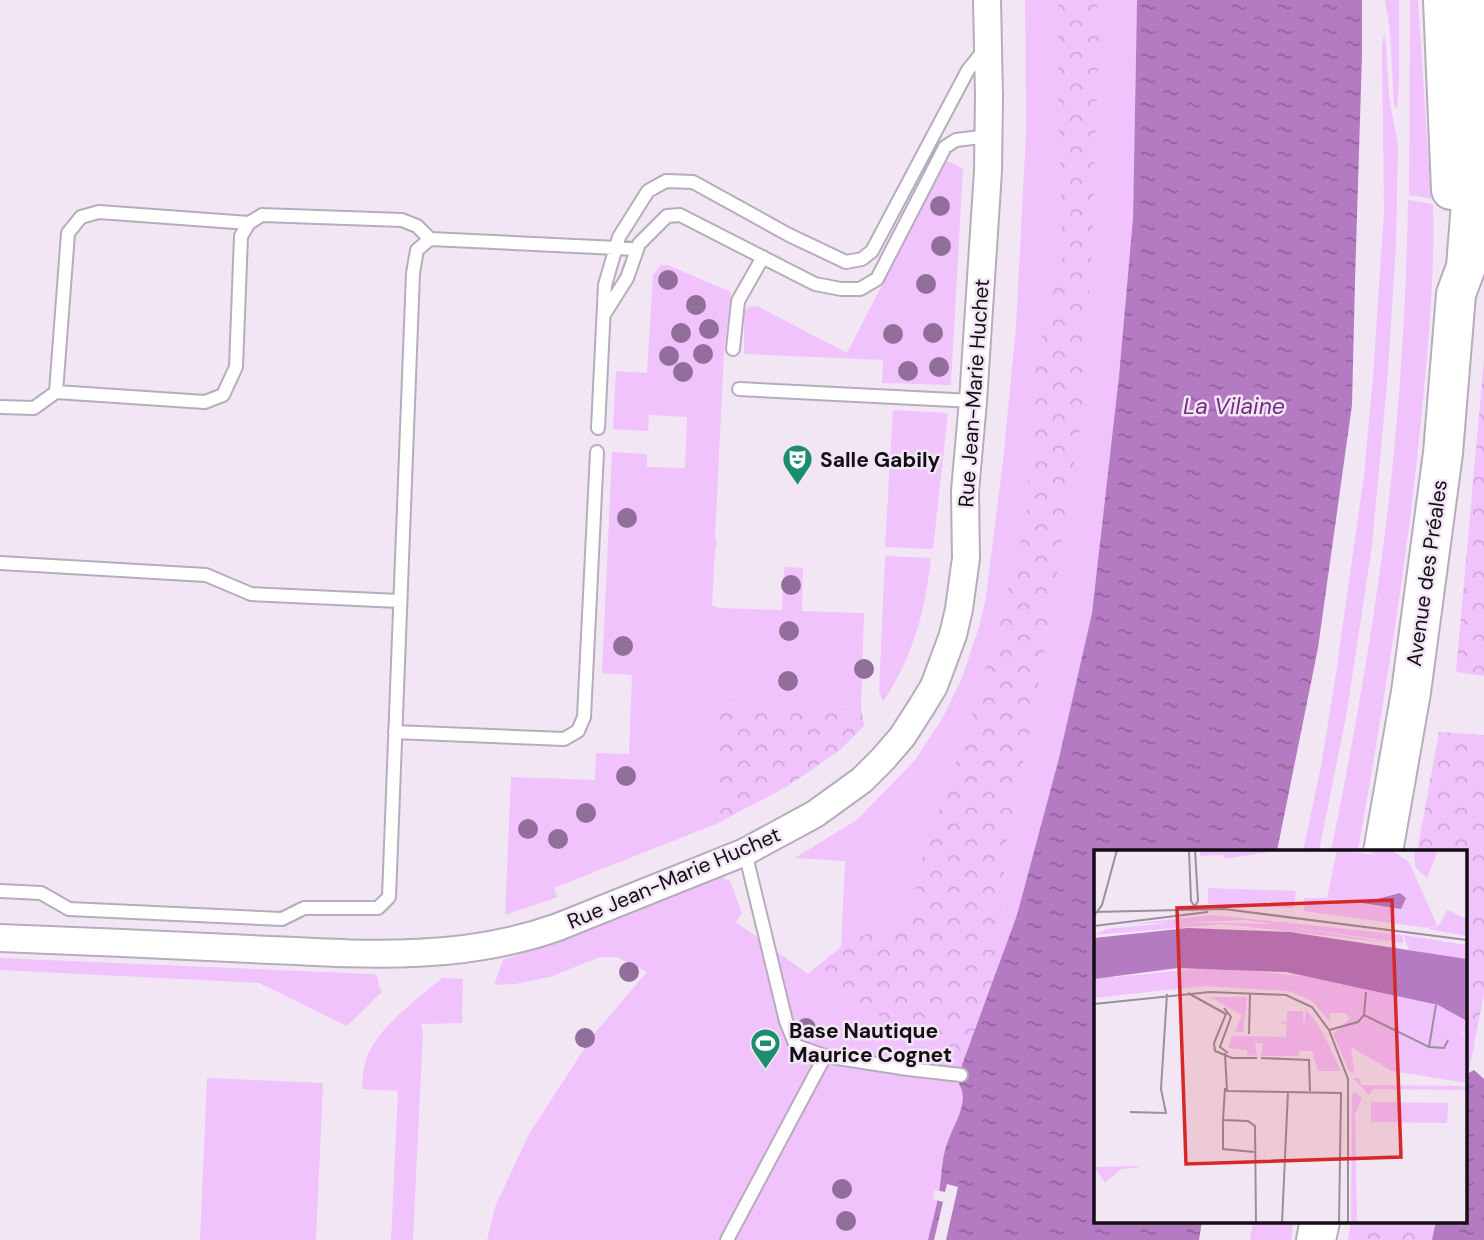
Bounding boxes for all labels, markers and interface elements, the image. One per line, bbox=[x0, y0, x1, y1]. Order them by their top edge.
street label: Rue Jean-Marie Huchet bbox=[952, 278, 996, 508]
water label: La Vilaine bbox=[1183, 391, 1285, 421]
theatre icon: Salle Gabily bbox=[780, 443, 814, 487]
place label: Salle Gabily bbox=[820, 446, 941, 474]
street label: Avenue des Préales bbox=[1400, 478, 1454, 668]
street label: Rue Jean-Marie Huchet bbox=[563, 820, 785, 936]
inset map bbox=[1094, 850, 1466, 1222]
place label: Base Nautique Maurice Cognet bbox=[789, 1017, 952, 1069]
sports icon: Base Nautique Maurice Cognet bbox=[749, 1026, 783, 1070]

